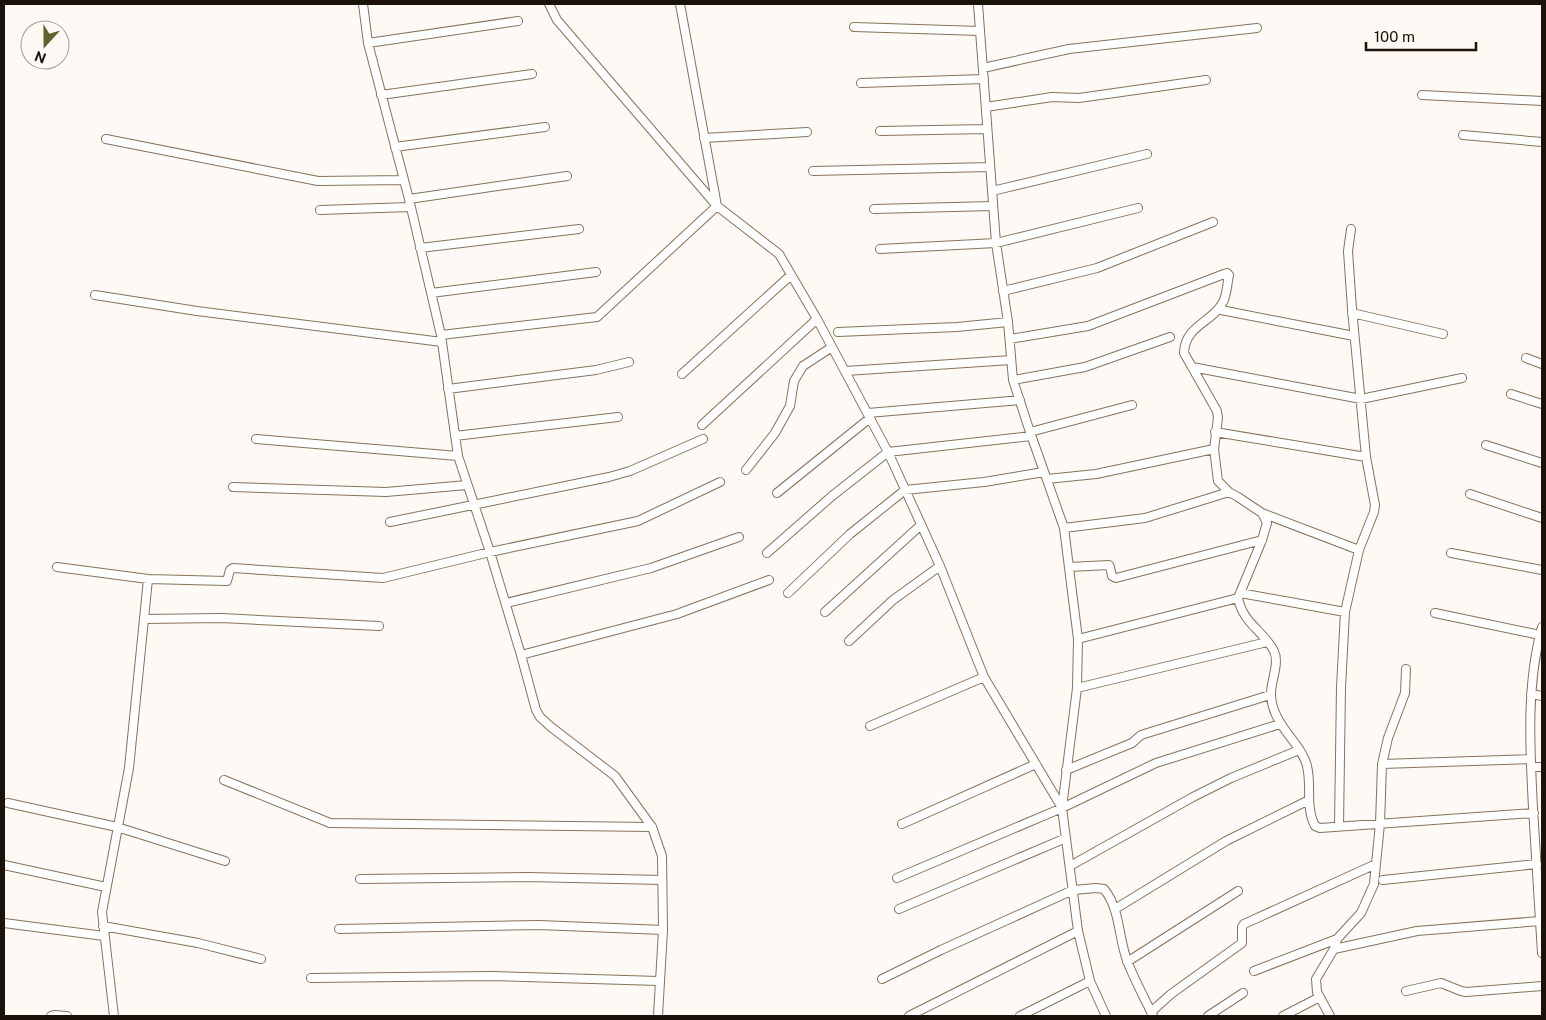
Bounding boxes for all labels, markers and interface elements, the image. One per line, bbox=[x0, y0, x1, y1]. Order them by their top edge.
north arrow bbox=[20, 20, 70, 70]
scale bar bbox=[1366, 20, 1476, 52]
text: 100 m bbox=[1374, 28, 1415, 45]
text: N bbox=[32, 48, 48, 67]

